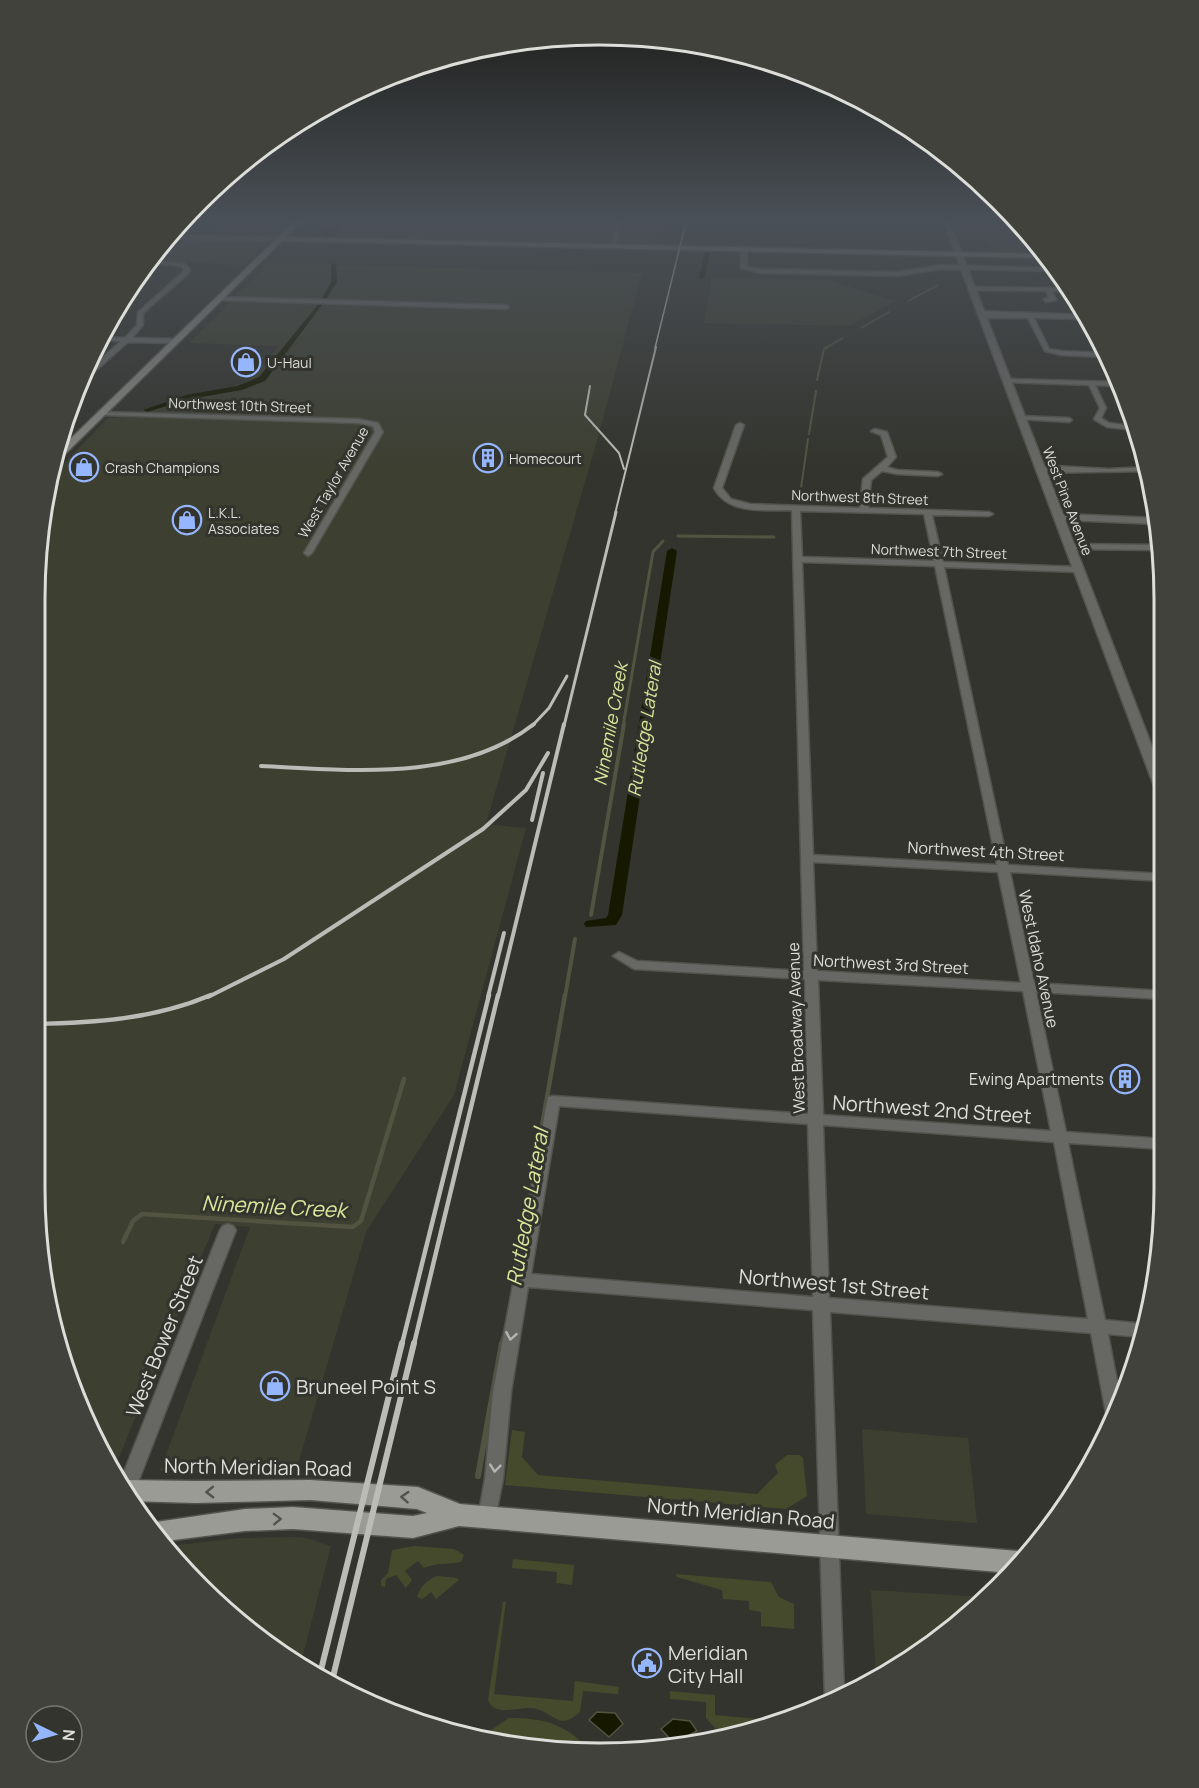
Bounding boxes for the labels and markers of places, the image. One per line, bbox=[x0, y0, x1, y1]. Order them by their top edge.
shop icon: U-Haul bbox=[230, 346, 262, 378]
place label: U-Haul bbox=[267, 353, 312, 372]
building icon: Homecourt bbox=[472, 442, 504, 474]
place label: Homecourt bbox=[509, 449, 582, 468]
shop icon: Crash Champions bbox=[68, 451, 100, 483]
place label: Crash Champions bbox=[105, 458, 220, 477]
place label: L.K.L. Associates bbox=[208, 503, 279, 538]
shop icon: L.K.L. Associates bbox=[171, 504, 203, 536]
building icon: Ewing Apartments bbox=[1109, 1063, 1141, 1095]
place label: Ewing Apartments bbox=[969, 1068, 1104, 1090]
shop icon: Bruneel Point S bbox=[259, 1370, 291, 1402]
place label: Bruneel Point S bbox=[296, 1373, 436, 1400]
place label: Meridian City Hall bbox=[668, 1639, 748, 1689]
public building icon: Meridian City Hall bbox=[631, 1647, 663, 1679]

